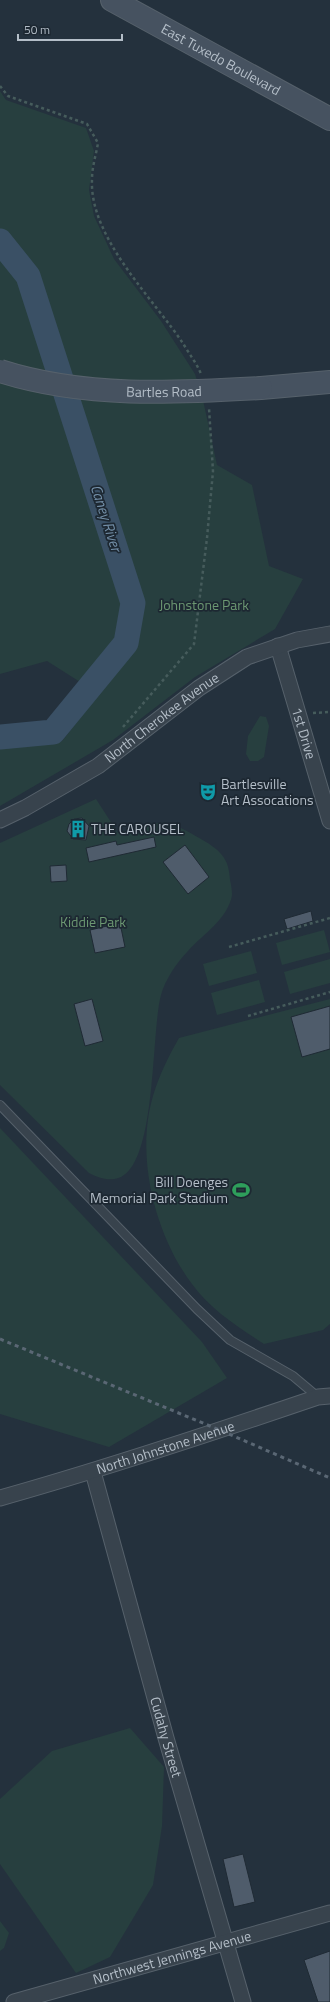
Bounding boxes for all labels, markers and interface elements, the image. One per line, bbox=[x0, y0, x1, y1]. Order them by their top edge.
scale bar bbox=[18, 16, 122, 42]
street label: East Tuxedo Boulevard bbox=[157, 18, 285, 100]
text: 50 m bbox=[24, 20, 50, 39]
street label: Bartles Road bbox=[126, 380, 202, 402]
water label: Caney River bbox=[85, 481, 129, 556]
park label: Johnstone Park bbox=[159, 594, 249, 615]
street label: North Cherokee Avenue bbox=[100, 667, 223, 768]
street label: 1st Drive bbox=[287, 705, 322, 761]
place label: Bartlesville Art Assocations bbox=[221, 773, 313, 810]
theatre icon: Bartlesville Art Assocations bbox=[198, 782, 218, 802]
place label: THE CAROUSEL bbox=[91, 818, 184, 839]
building icon: THE CAROUSEL bbox=[68, 819, 88, 839]
park label: Kiddie Park bbox=[60, 911, 126, 932]
place label: Bill Doenges Memorial Park Stadium bbox=[90, 1171, 228, 1208]
sports icon: Bill Doenges Memorial Park Stadium bbox=[231, 1180, 251, 1200]
street label: North Johnstone Avenue bbox=[94, 1415, 237, 1479]
street label: Cudahy Street bbox=[145, 1694, 188, 1780]
street label: Northwest Jennings Avenue bbox=[90, 1925, 253, 1989]

